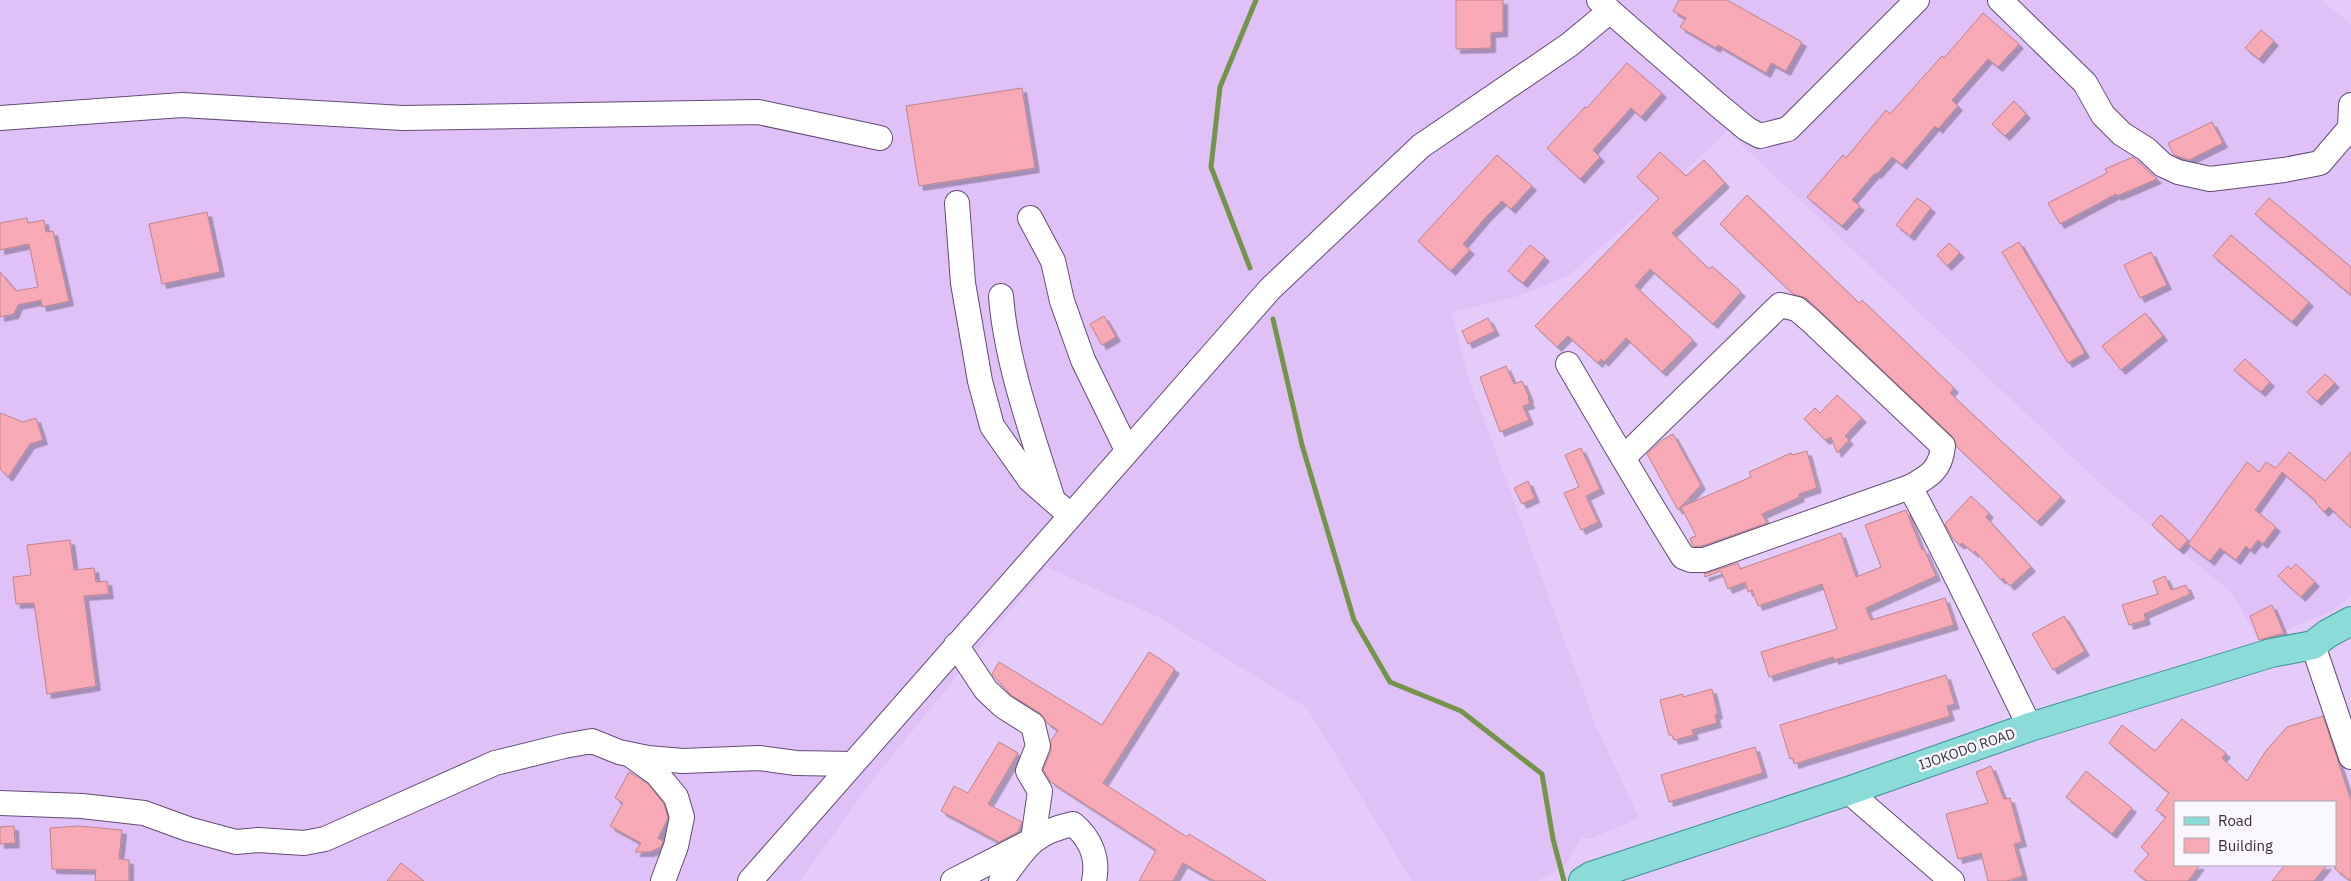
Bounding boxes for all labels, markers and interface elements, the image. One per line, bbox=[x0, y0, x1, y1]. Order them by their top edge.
street label: IJOKODO ROAD bbox=[1917, 724, 2017, 774]
legend bbox=[2174, 801, 2336, 866]
text: Road bbox=[2218, 811, 2253, 830]
text: Building bbox=[2218, 836, 2273, 855]

